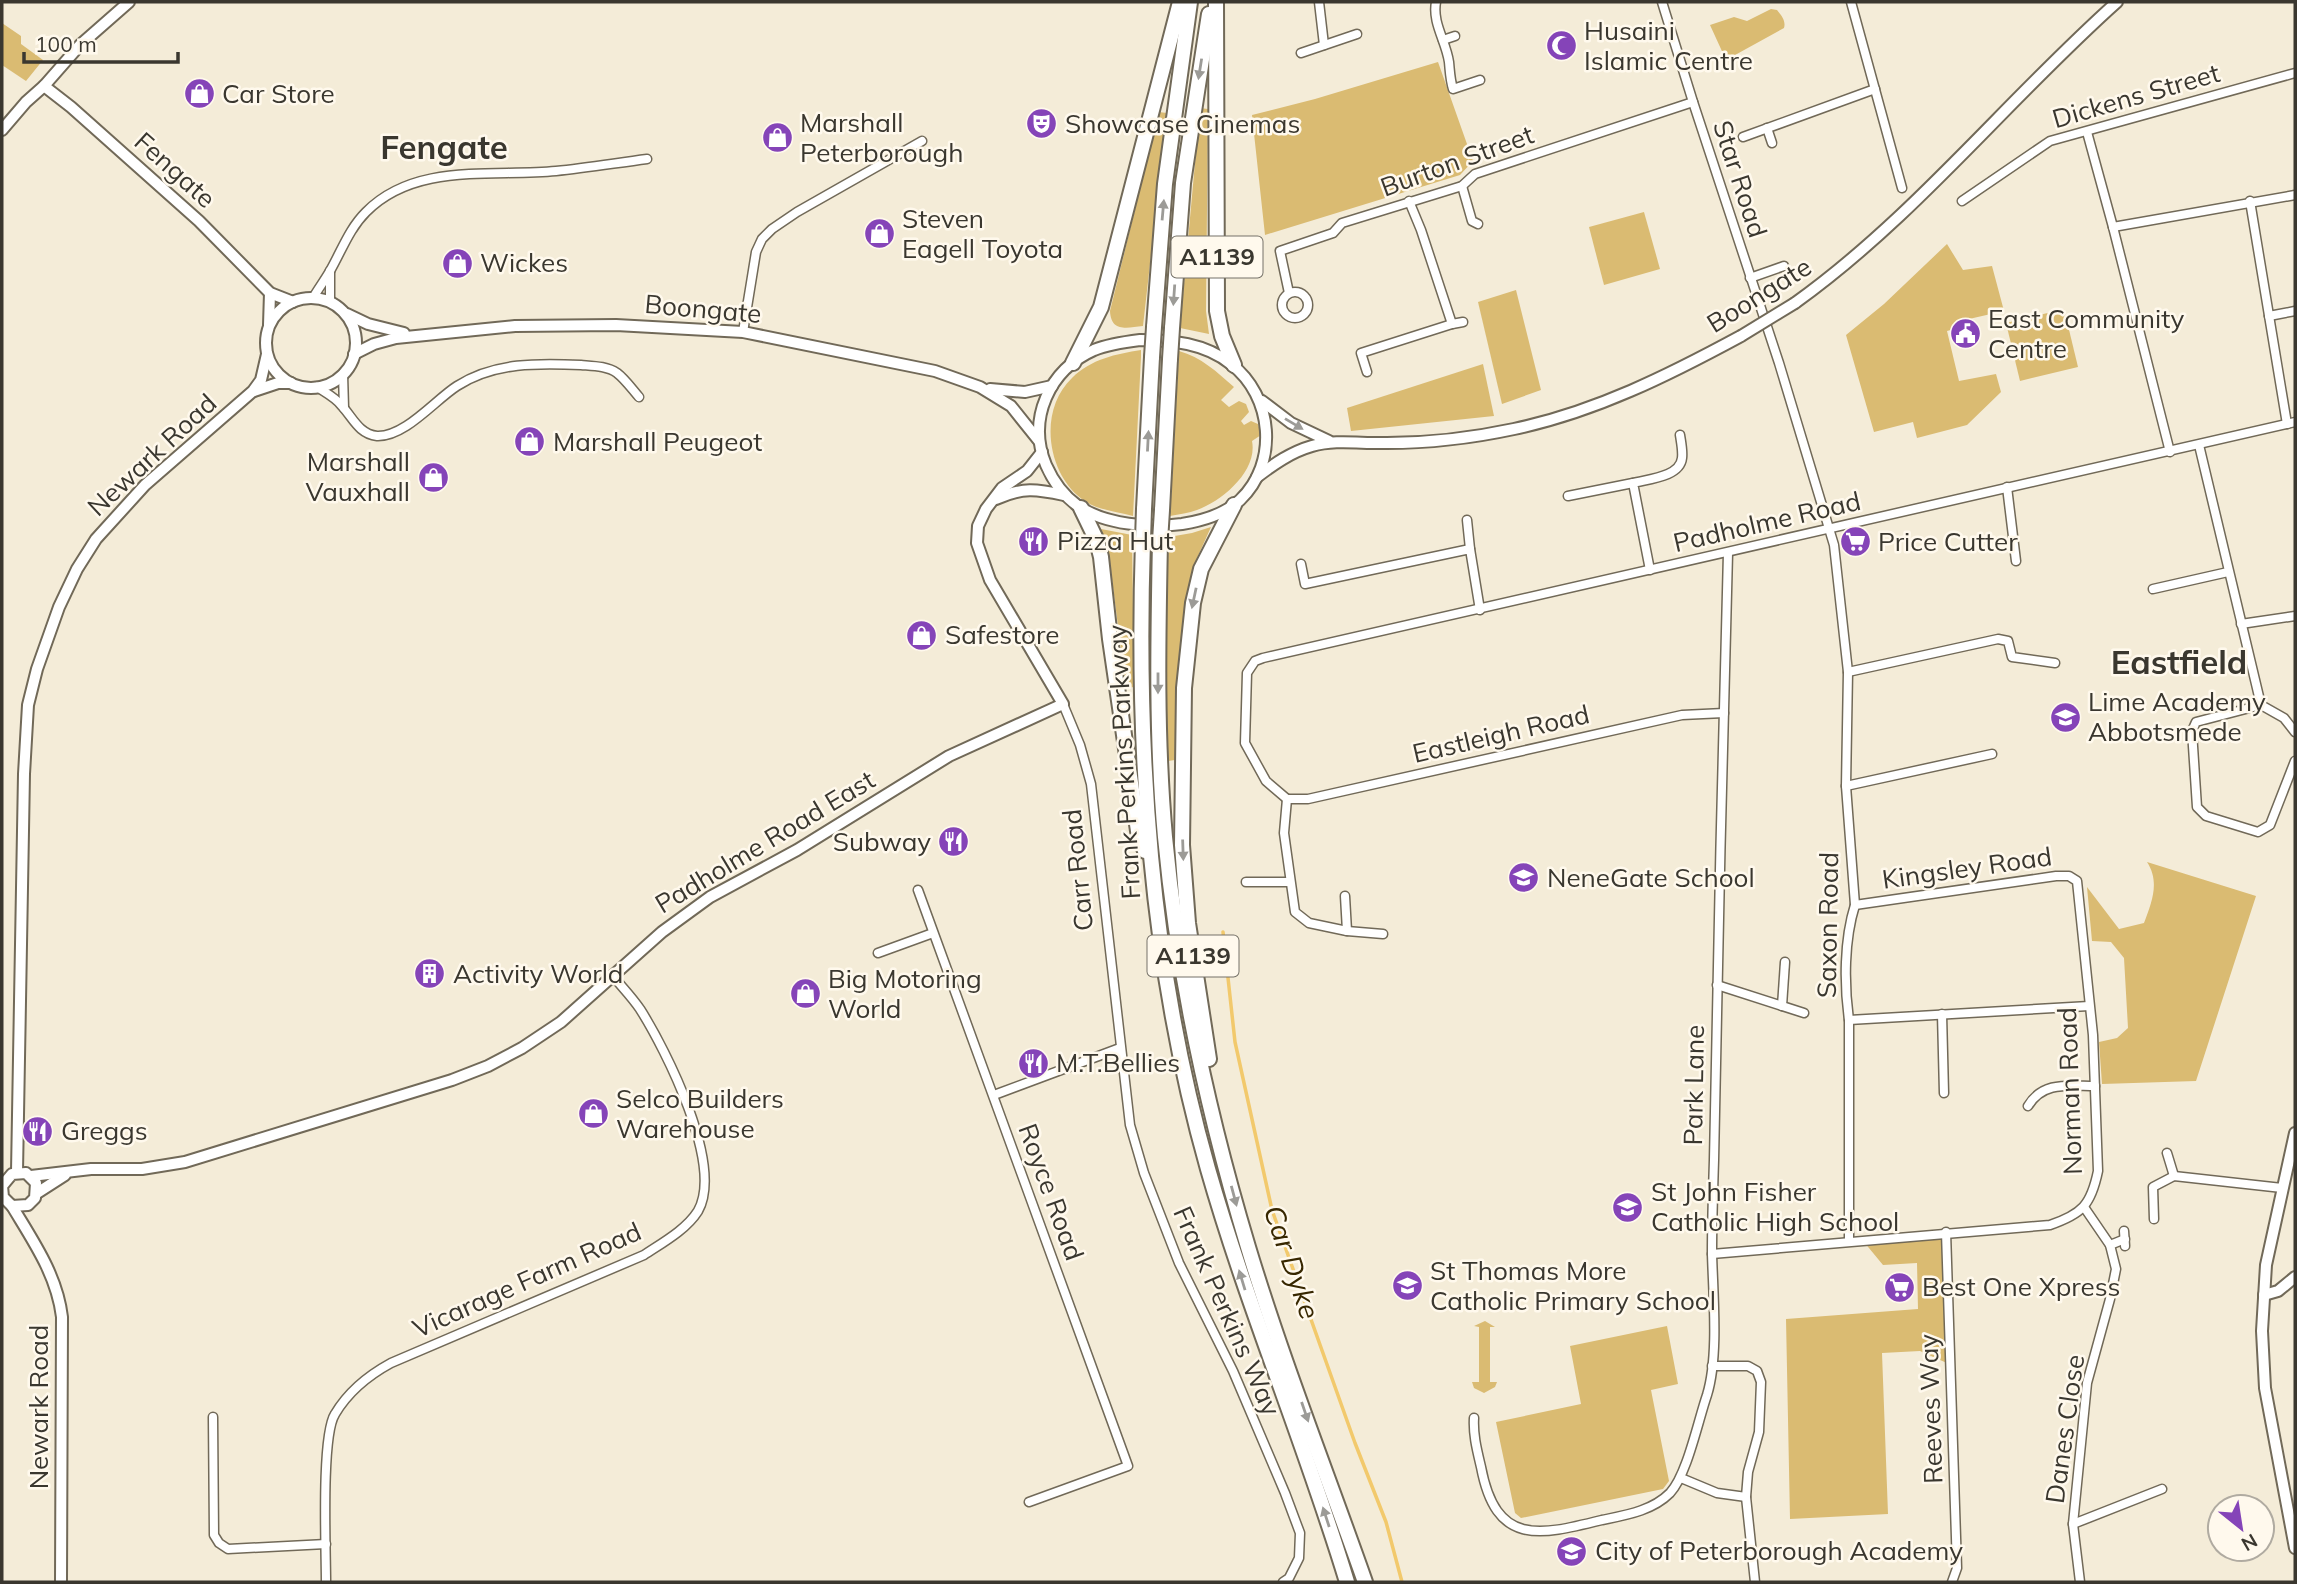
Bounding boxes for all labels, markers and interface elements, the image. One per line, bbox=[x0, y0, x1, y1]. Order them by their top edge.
place label: Husaini Islamic Centre bbox=[1584, 14, 1753, 77]
scale bar bbox=[24, 21, 178, 65]
mosque icon: Husaini Islamic Centre bbox=[1544, 29, 1578, 63]
text: 100 m bbox=[35, 31, 97, 57]
street label: Dickens Street bbox=[2048, 56, 2223, 135]
one-way arrow bbox=[1194, 58, 1205, 80]
shop icon: Car Store bbox=[182, 77, 216, 111]
place label: Car Store bbox=[222, 77, 335, 110]
place label: Marshall Peterborough bbox=[800, 106, 964, 169]
theatre icon: Showcase Cinemas bbox=[1025, 107, 1059, 141]
place label: Showcase Cinemas bbox=[1065, 107, 1300, 140]
street label: Star Road bbox=[1706, 116, 1775, 241]
street label: Burton Street bbox=[1376, 118, 1538, 203]
shop icon: Marshall Peterborough bbox=[760, 121, 794, 155]
street label: Fengate bbox=[128, 125, 223, 215]
district label: Fengate bbox=[380, 126, 508, 167]
one-way arrow bbox=[1158, 199, 1169, 221]
place label: Steven Eagell Toyota bbox=[902, 202, 1063, 265]
shop icon: Steven Eagell Toyota bbox=[862, 217, 896, 251]
road number: A1139 bbox=[1172, 236, 1262, 278]
shop icon: Wickes bbox=[440, 246, 474, 280]
place label: Wickes bbox=[480, 246, 568, 279]
street label: Boongate bbox=[1700, 250, 1817, 340]
one-way arrow bbox=[1168, 284, 1179, 306]
street label: Boongate bbox=[643, 287, 763, 330]
place label: East Community Centre bbox=[1988, 302, 2184, 365]
public building icon: East Community Centre bbox=[1948, 317, 1982, 351]
street label: Newark Road bbox=[80, 386, 223, 523]
one-way arrow bbox=[1284, 418, 1303, 431]
shop icon: Marshall Peugeot bbox=[513, 425, 547, 459]
place label: Marshall Peugeot bbox=[553, 425, 762, 458]
one-way arrow bbox=[1142, 430, 1153, 452]
place label: Marshall Vauxhall bbox=[306, 445, 410, 508]
shop icon: Marshall Vauxhall bbox=[416, 460, 450, 494]
street label: Padholme Road bbox=[1670, 484, 1864, 559]
restaurant icon: Pizza Hut bbox=[1017, 524, 1051, 558]
place label: Pizza Hut bbox=[1057, 524, 1173, 557]
supermarket icon: Price Cutter bbox=[1838, 525, 1872, 559]
place label: Price Cutter bbox=[1878, 525, 2018, 558]
one-way arrow bbox=[1189, 587, 1200, 609]
shop icon: Safestore bbox=[905, 618, 939, 652]
place label: Safestore bbox=[945, 618, 1059, 651]
street label: Frank Perkins Parkway bbox=[1100, 624, 1147, 900]
district label: Eastfield bbox=[2111, 641, 2247, 682]
one-way arrow bbox=[1152, 672, 1164, 694]
place label: Lime Academy Abbotsmede bbox=[2088, 685, 2266, 748]
street label: Eastleigh Road bbox=[1409, 697, 1593, 770]
school or university icon: Lime Academy Abbotsmede bbox=[2048, 700, 2082, 734]
street label: Padholme Road East bbox=[649, 763, 881, 920]
street label: Carr Road bbox=[1055, 807, 1100, 933]
place label: Subway bbox=[833, 825, 931, 858]
restaurant icon: Subway bbox=[937, 825, 971, 859]
one-way arrow bbox=[1178, 839, 1189, 861]
street label: Kingsley Road bbox=[1880, 839, 2054, 896]
street label: Saxon Road bbox=[1810, 852, 1845, 998]
school or university icon: NeneGate School bbox=[1507, 861, 1541, 895]
place label: NeneGate School bbox=[1547, 861, 1755, 894]
road number: A1139 bbox=[1148, 936, 1238, 976]
building icon: Activity World bbox=[413, 957, 447, 991]
place label: Activity World bbox=[453, 957, 623, 990]
place label: Big Motoring World bbox=[828, 962, 982, 1025]
shop icon: Big Motoring World bbox=[788, 977, 822, 1011]
street label: Norman Road bbox=[2050, 1007, 2089, 1175]
street label: Park Lane bbox=[1676, 1024, 1711, 1146]
restaurant icon: M.T.Bellies bbox=[1016, 1046, 1050, 1080]
place label: M.T.Bellies bbox=[1056, 1046, 1180, 1079]
place label: Selco Builders Warehouse bbox=[616, 1082, 784, 1145]
shop icon: Selco Builders Warehouse bbox=[576, 1097, 610, 1131]
restaurant icon: Greggs bbox=[21, 1114, 55, 1148]
place label: Greggs bbox=[61, 1114, 148, 1147]
street label: Royce Road bbox=[1011, 1119, 1091, 1265]
place label: St John Fisher Catholic High School bbox=[1651, 1175, 1899, 1238]
one-way arrow bbox=[1229, 1185, 1240, 1207]
school or university icon: St John Fisher Catholic High School bbox=[1611, 1190, 1645, 1224]
water label: Car Dyke bbox=[1257, 1200, 1328, 1323]
street label: Frank Perkins Way bbox=[1166, 1201, 1289, 1421]
street label: Vicarage Farm Road bbox=[407, 1214, 646, 1345]
place label: St Thomas More Catholic Primary School bbox=[1430, 1254, 1716, 1317]
one-way arrow bbox=[1237, 1269, 1247, 1290]
school or university icon: St Thomas More Catholic Primary School bbox=[1390, 1269, 1424, 1303]
supermarket icon: Best One Xpress bbox=[1882, 1270, 1916, 1304]
place label: Best One Xpress bbox=[1922, 1270, 2120, 1303]
street label: Newark Road bbox=[22, 1325, 55, 1489]
street label: Reeves Way bbox=[1911, 1333, 1950, 1485]
street label: Danes Close bbox=[2038, 1352, 2091, 1505]
one-way arrow bbox=[1300, 1401, 1311, 1422]
north arrow bbox=[2206, 1493, 2276, 1563]
one-way arrow bbox=[1321, 1506, 1331, 1527]
text: N bbox=[2237, 1529, 2262, 1557]
school or university icon: City of Peterborough Academy bbox=[1555, 1534, 1589, 1568]
place label: City of Peterborough Academy bbox=[1595, 1534, 1963, 1567]

